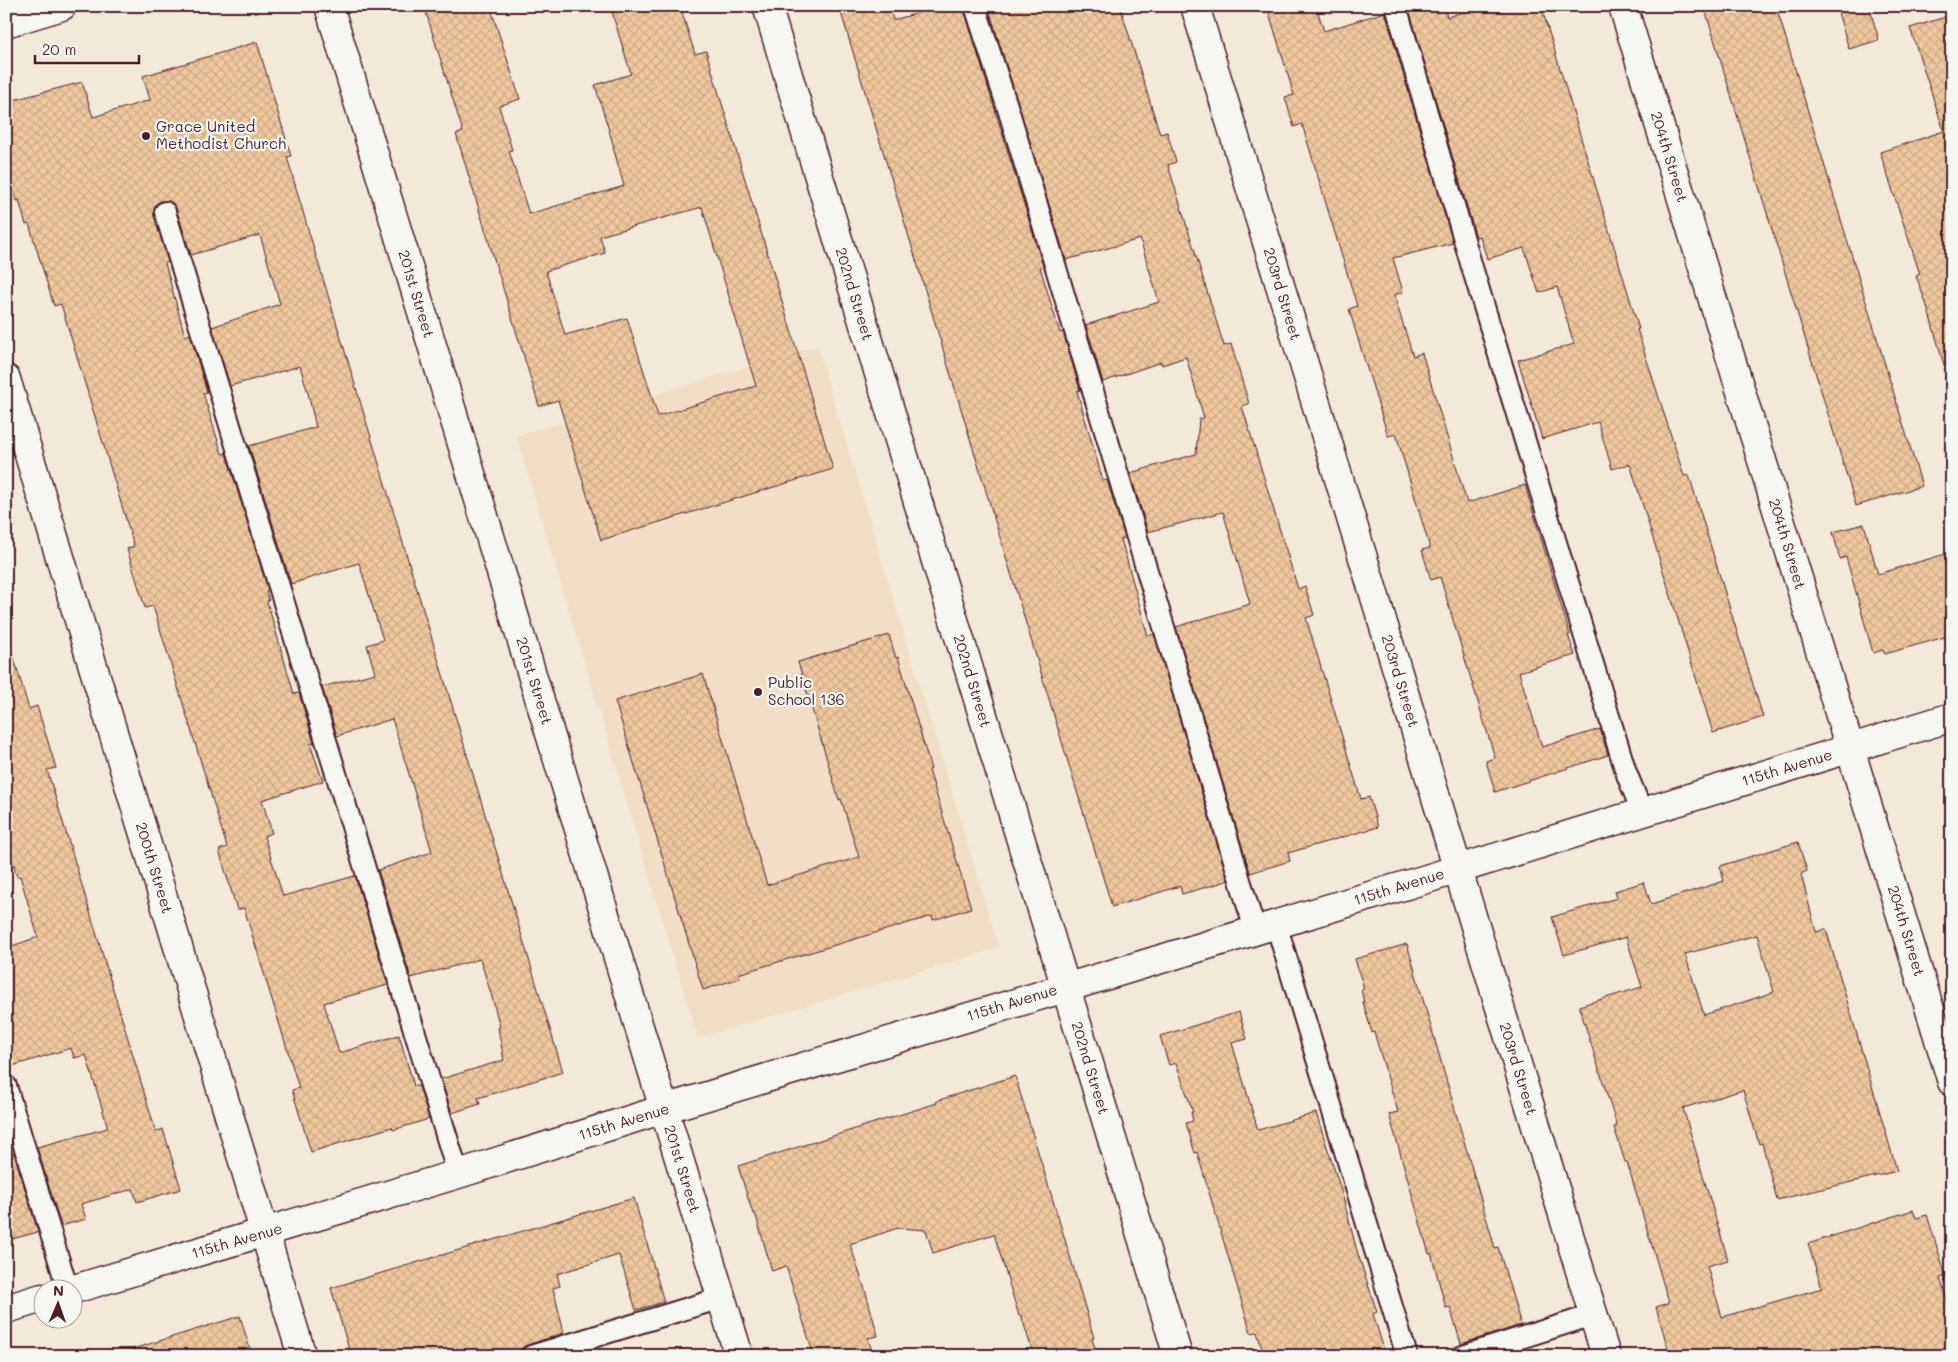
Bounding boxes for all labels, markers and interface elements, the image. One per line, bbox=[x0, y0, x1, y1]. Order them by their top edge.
scale bar bbox=[35, 32, 139, 64]
text: 20 m bbox=[42, 39, 76, 59]
street label: 204th Street bbox=[1647, 109, 1693, 205]
place label: Grace United Methodist Church bbox=[156, 116, 286, 153]
marker: Grace United Methodist Church bbox=[140, 130, 152, 142]
street label: 202nd Street bbox=[831, 245, 879, 343]
street label: 203rd Street bbox=[1259, 245, 1307, 343]
street label: 201st Street bbox=[394, 247, 440, 340]
street label: 204th Street bbox=[1765, 496, 1811, 592]
street label: 202nd Street bbox=[949, 632, 997, 730]
street label: 203rd Street bbox=[1377, 632, 1425, 730]
street label: 201st Street bbox=[512, 634, 558, 727]
place label: Public School 136 bbox=[768, 672, 845, 709]
marker: Public School 136 bbox=[752, 686, 764, 698]
street label: 115th Avenue bbox=[1739, 744, 1835, 790]
street label: 200th Street bbox=[132, 820, 178, 916]
street label: 115th Avenue bbox=[1351, 863, 1447, 909]
street label: 204th Street bbox=[1884, 883, 1930, 979]
street label: 115th Avenue bbox=[964, 979, 1060, 1025]
street label: 202nd Street bbox=[1067, 1019, 1115, 1117]
street label: 203rd Street bbox=[1495, 1020, 1543, 1118]
street label: 115th Avenue bbox=[576, 1098, 672, 1144]
street label: 201st Street bbox=[660, 1122, 706, 1215]
street label: 115th Avenue bbox=[189, 1217, 285, 1263]
north arrow bbox=[32, 1280, 82, 1330]
text: N bbox=[53, 1281, 64, 1300]

